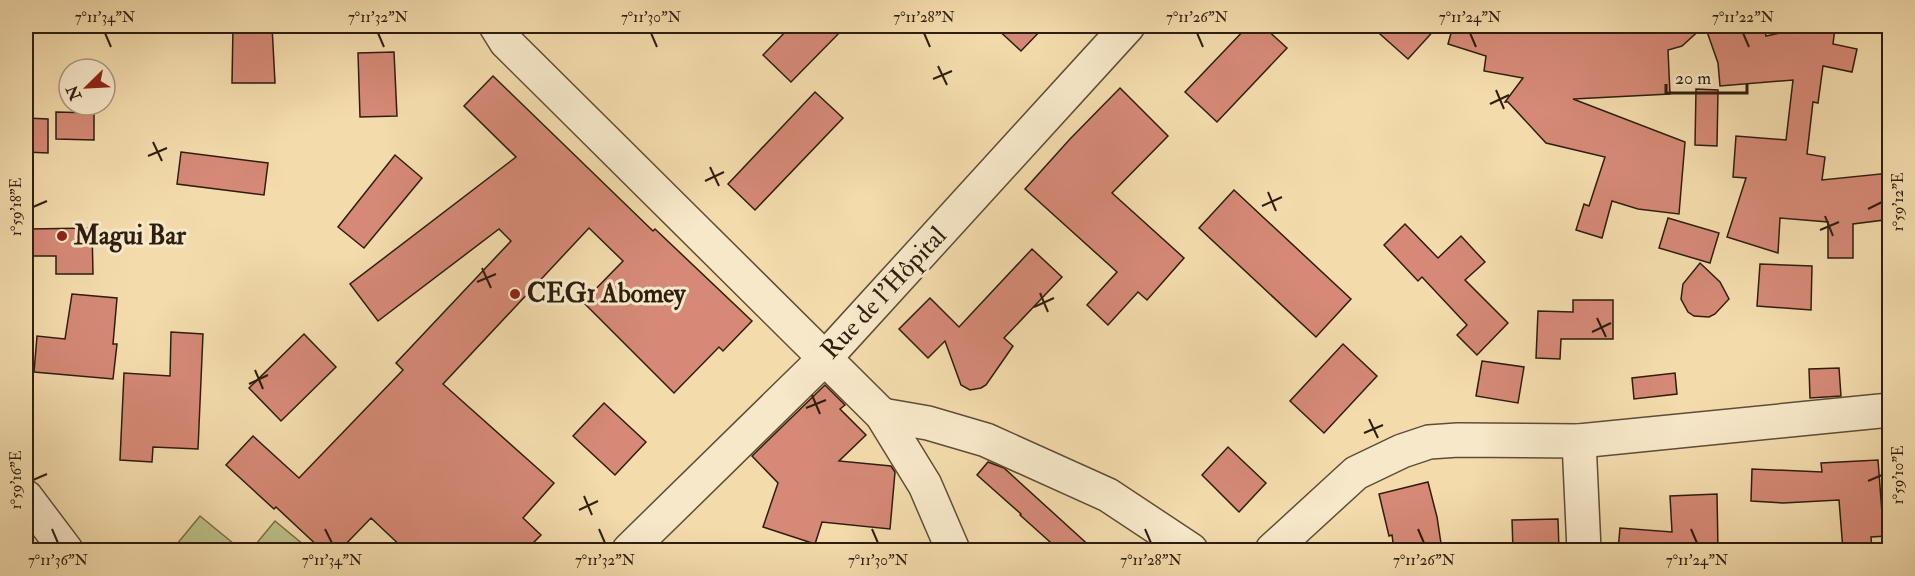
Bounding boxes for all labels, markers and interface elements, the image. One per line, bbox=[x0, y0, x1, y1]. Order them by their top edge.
text: 7°11'34"N bbox=[75, 8, 136, 27]
text: 7°11'32"N bbox=[348, 8, 409, 27]
text: 7°11'30"N bbox=[621, 8, 682, 27]
text: 7°11'28"N bbox=[893, 8, 955, 27]
text: 7°11'26"N bbox=[1166, 8, 1229, 27]
text: 7°11'24"N bbox=[1439, 8, 1502, 27]
text: 7°11'22"N bbox=[1712, 8, 1775, 27]
north arrow bbox=[57, 57, 117, 117]
scale bar bbox=[1666, 57, 1747, 95]
text: 20 m bbox=[1675, 67, 1711, 90]
text: N bbox=[62, 81, 87, 104]
text: 1°59'12"E bbox=[1889, 172, 1908, 232]
text: 1°59'18"E bbox=[7, 178, 26, 236]
place label: Magui Bar bbox=[73, 220, 186, 253]
street label: Rue de l'Hôpital bbox=[814, 220, 954, 367]
marker: Magui Bar bbox=[55, 229, 69, 243]
place label: CEG1 Abomey bbox=[527, 278, 687, 311]
marker: CEG1 Abomey bbox=[508, 287, 522, 301]
text: 1°59'10"E bbox=[1889, 445, 1908, 505]
text: 1°59'16"E bbox=[7, 450, 26, 509]
text: 7°11'36"N bbox=[28, 551, 89, 570]
text: 7°11'34"N bbox=[302, 551, 363, 570]
text: 7°11'32"N bbox=[575, 551, 636, 570]
text: 7°11'30"N bbox=[848, 551, 909, 570]
text: 7°11'28"N bbox=[1120, 551, 1182, 570]
text: 7°11'26"N bbox=[1393, 551, 1456, 570]
text: 7°11'24"N bbox=[1666, 551, 1729, 570]

